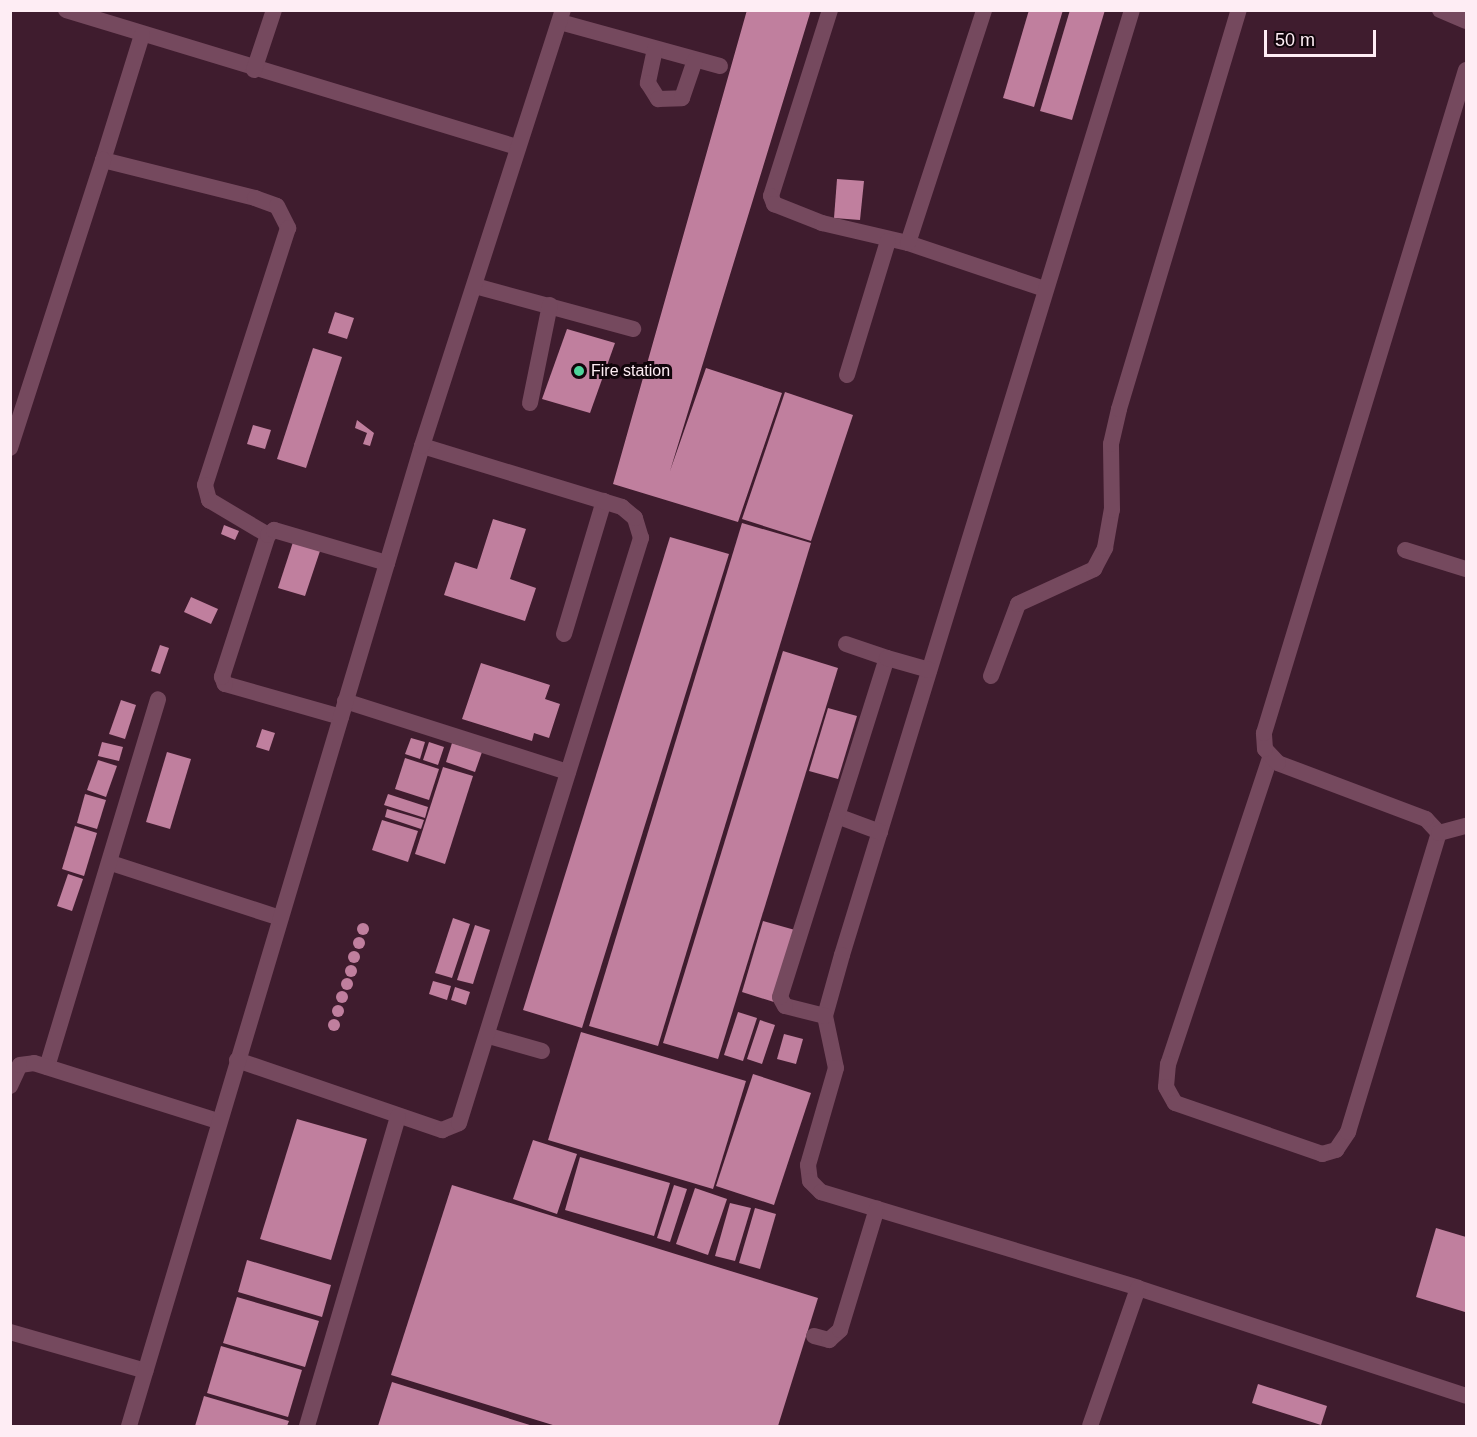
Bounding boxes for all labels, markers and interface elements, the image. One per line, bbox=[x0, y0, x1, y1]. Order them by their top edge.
scale bar bbox=[1267, 18, 1380, 56]
text: 50 m bbox=[1275, 30, 1315, 50]
place label: Fire station bbox=[591, 361, 670, 381]
marker: Fire station bbox=[572, 364, 586, 378]

